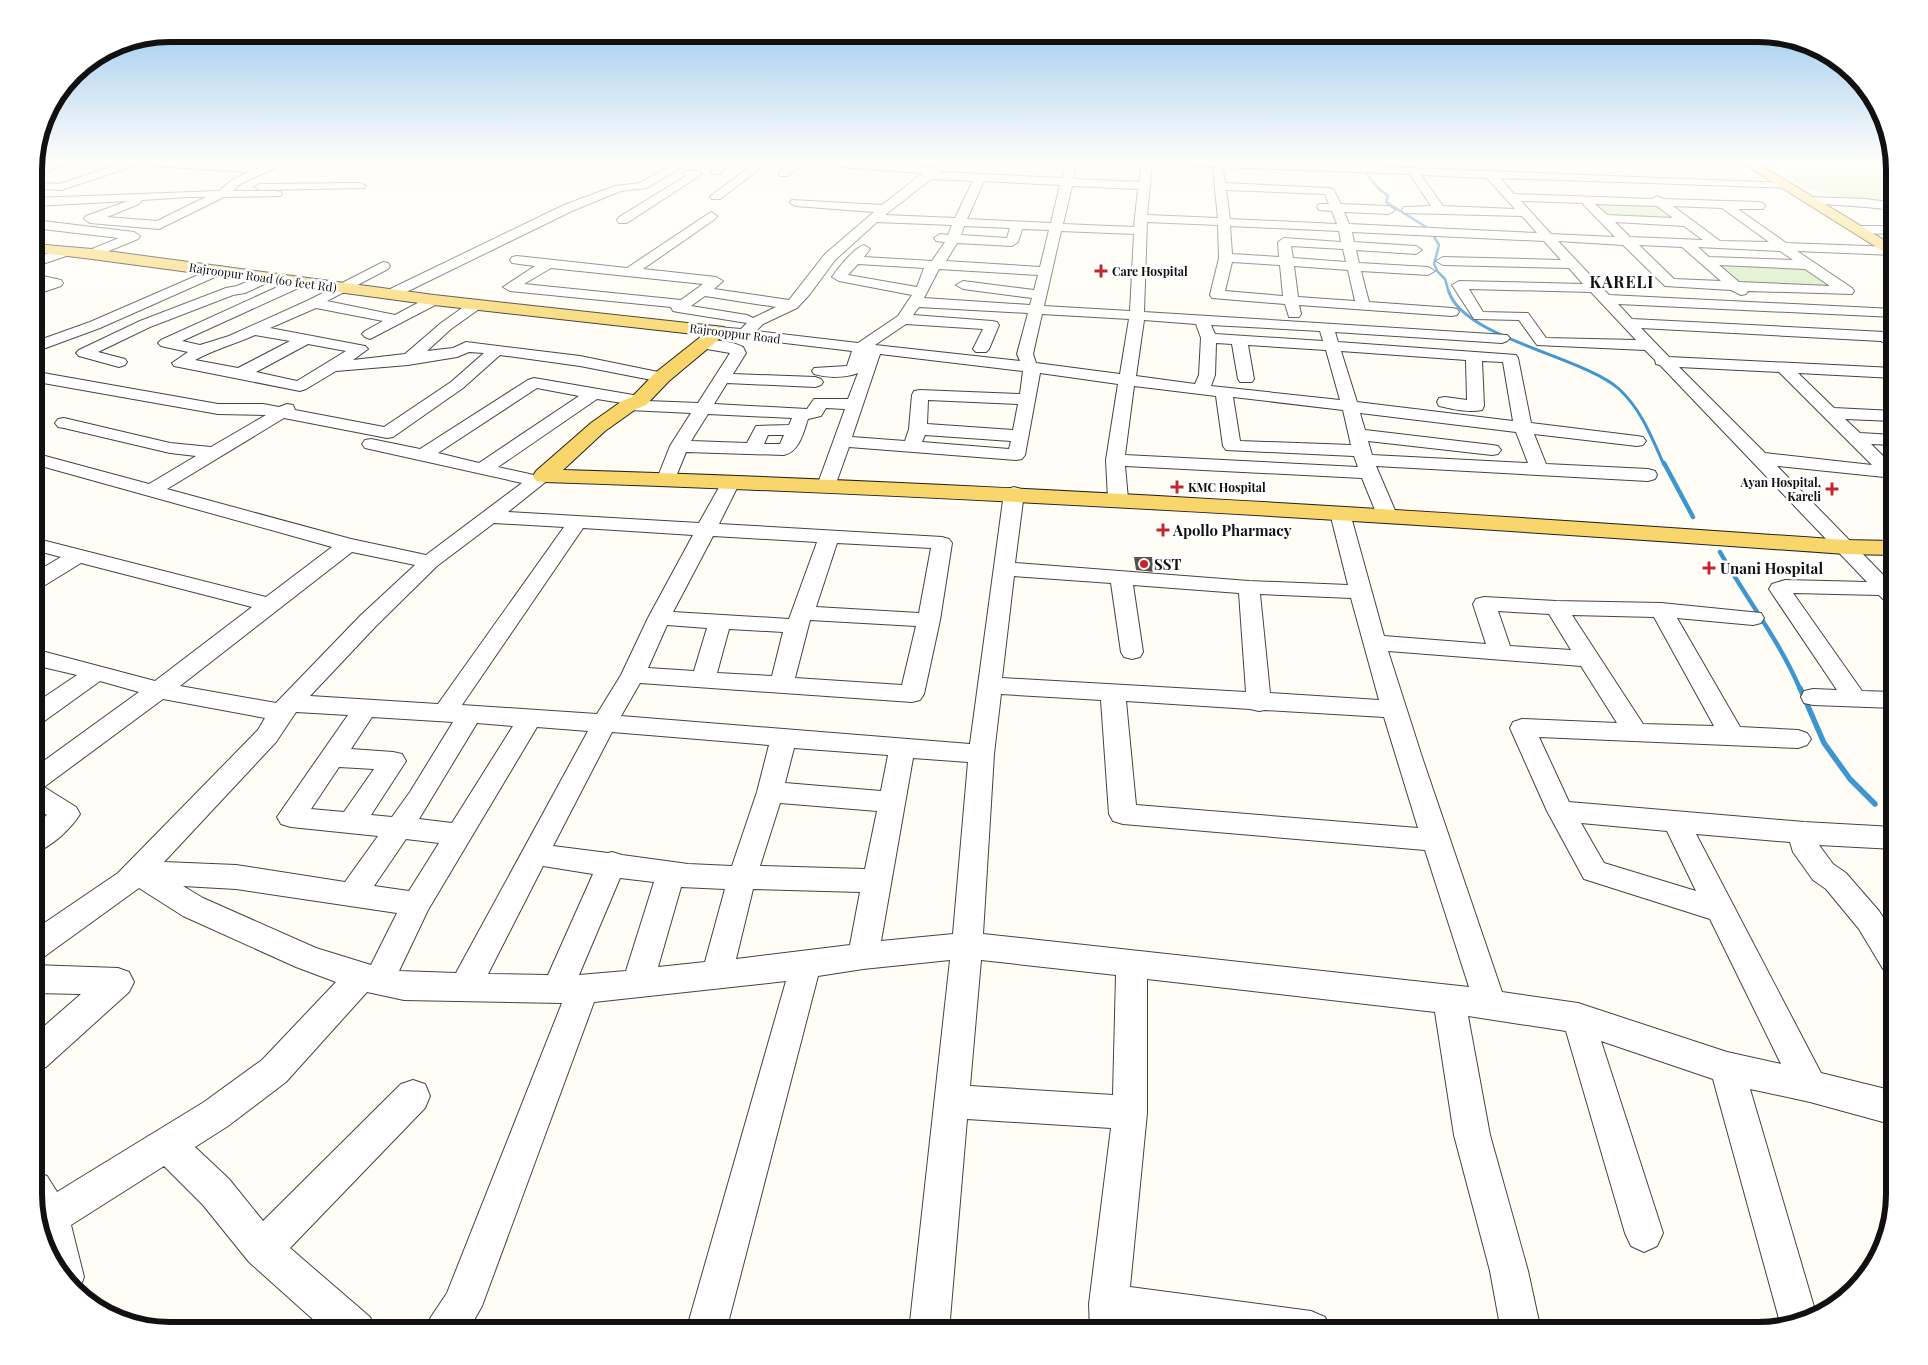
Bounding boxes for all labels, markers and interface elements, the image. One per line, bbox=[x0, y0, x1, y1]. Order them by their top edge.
street label: Rajroopur Road (60 feet Rd) bbox=[188, 259, 338, 295]
place label: Care Hospital bbox=[1112, 263, 1188, 279]
marker: Care Hospital bbox=[1094, 264, 1108, 278]
district label: KARELI bbox=[1590, 271, 1654, 292]
street label: Rajrooppur Road bbox=[689, 319, 781, 347]
place label: Ayan Hospital, Kareli bbox=[1739, 474, 1821, 504]
place label: KMC Hospital bbox=[1188, 479, 1266, 495]
marker: KMC Hospital bbox=[1170, 480, 1184, 494]
marker: Ayan Hospital, Kareli bbox=[1825, 482, 1839, 496]
place label: Apollo Pharmacy bbox=[1172, 520, 1292, 540]
marker: Apollo Pharmacy bbox=[1157, 524, 1169, 536]
place label: SST bbox=[1154, 554, 1182, 574]
marker: SST bbox=[1138, 558, 1150, 570]
place label: Unani Hospital bbox=[1720, 558, 1823, 578]
marker: Unani Hospital bbox=[1702, 561, 1716, 575]

